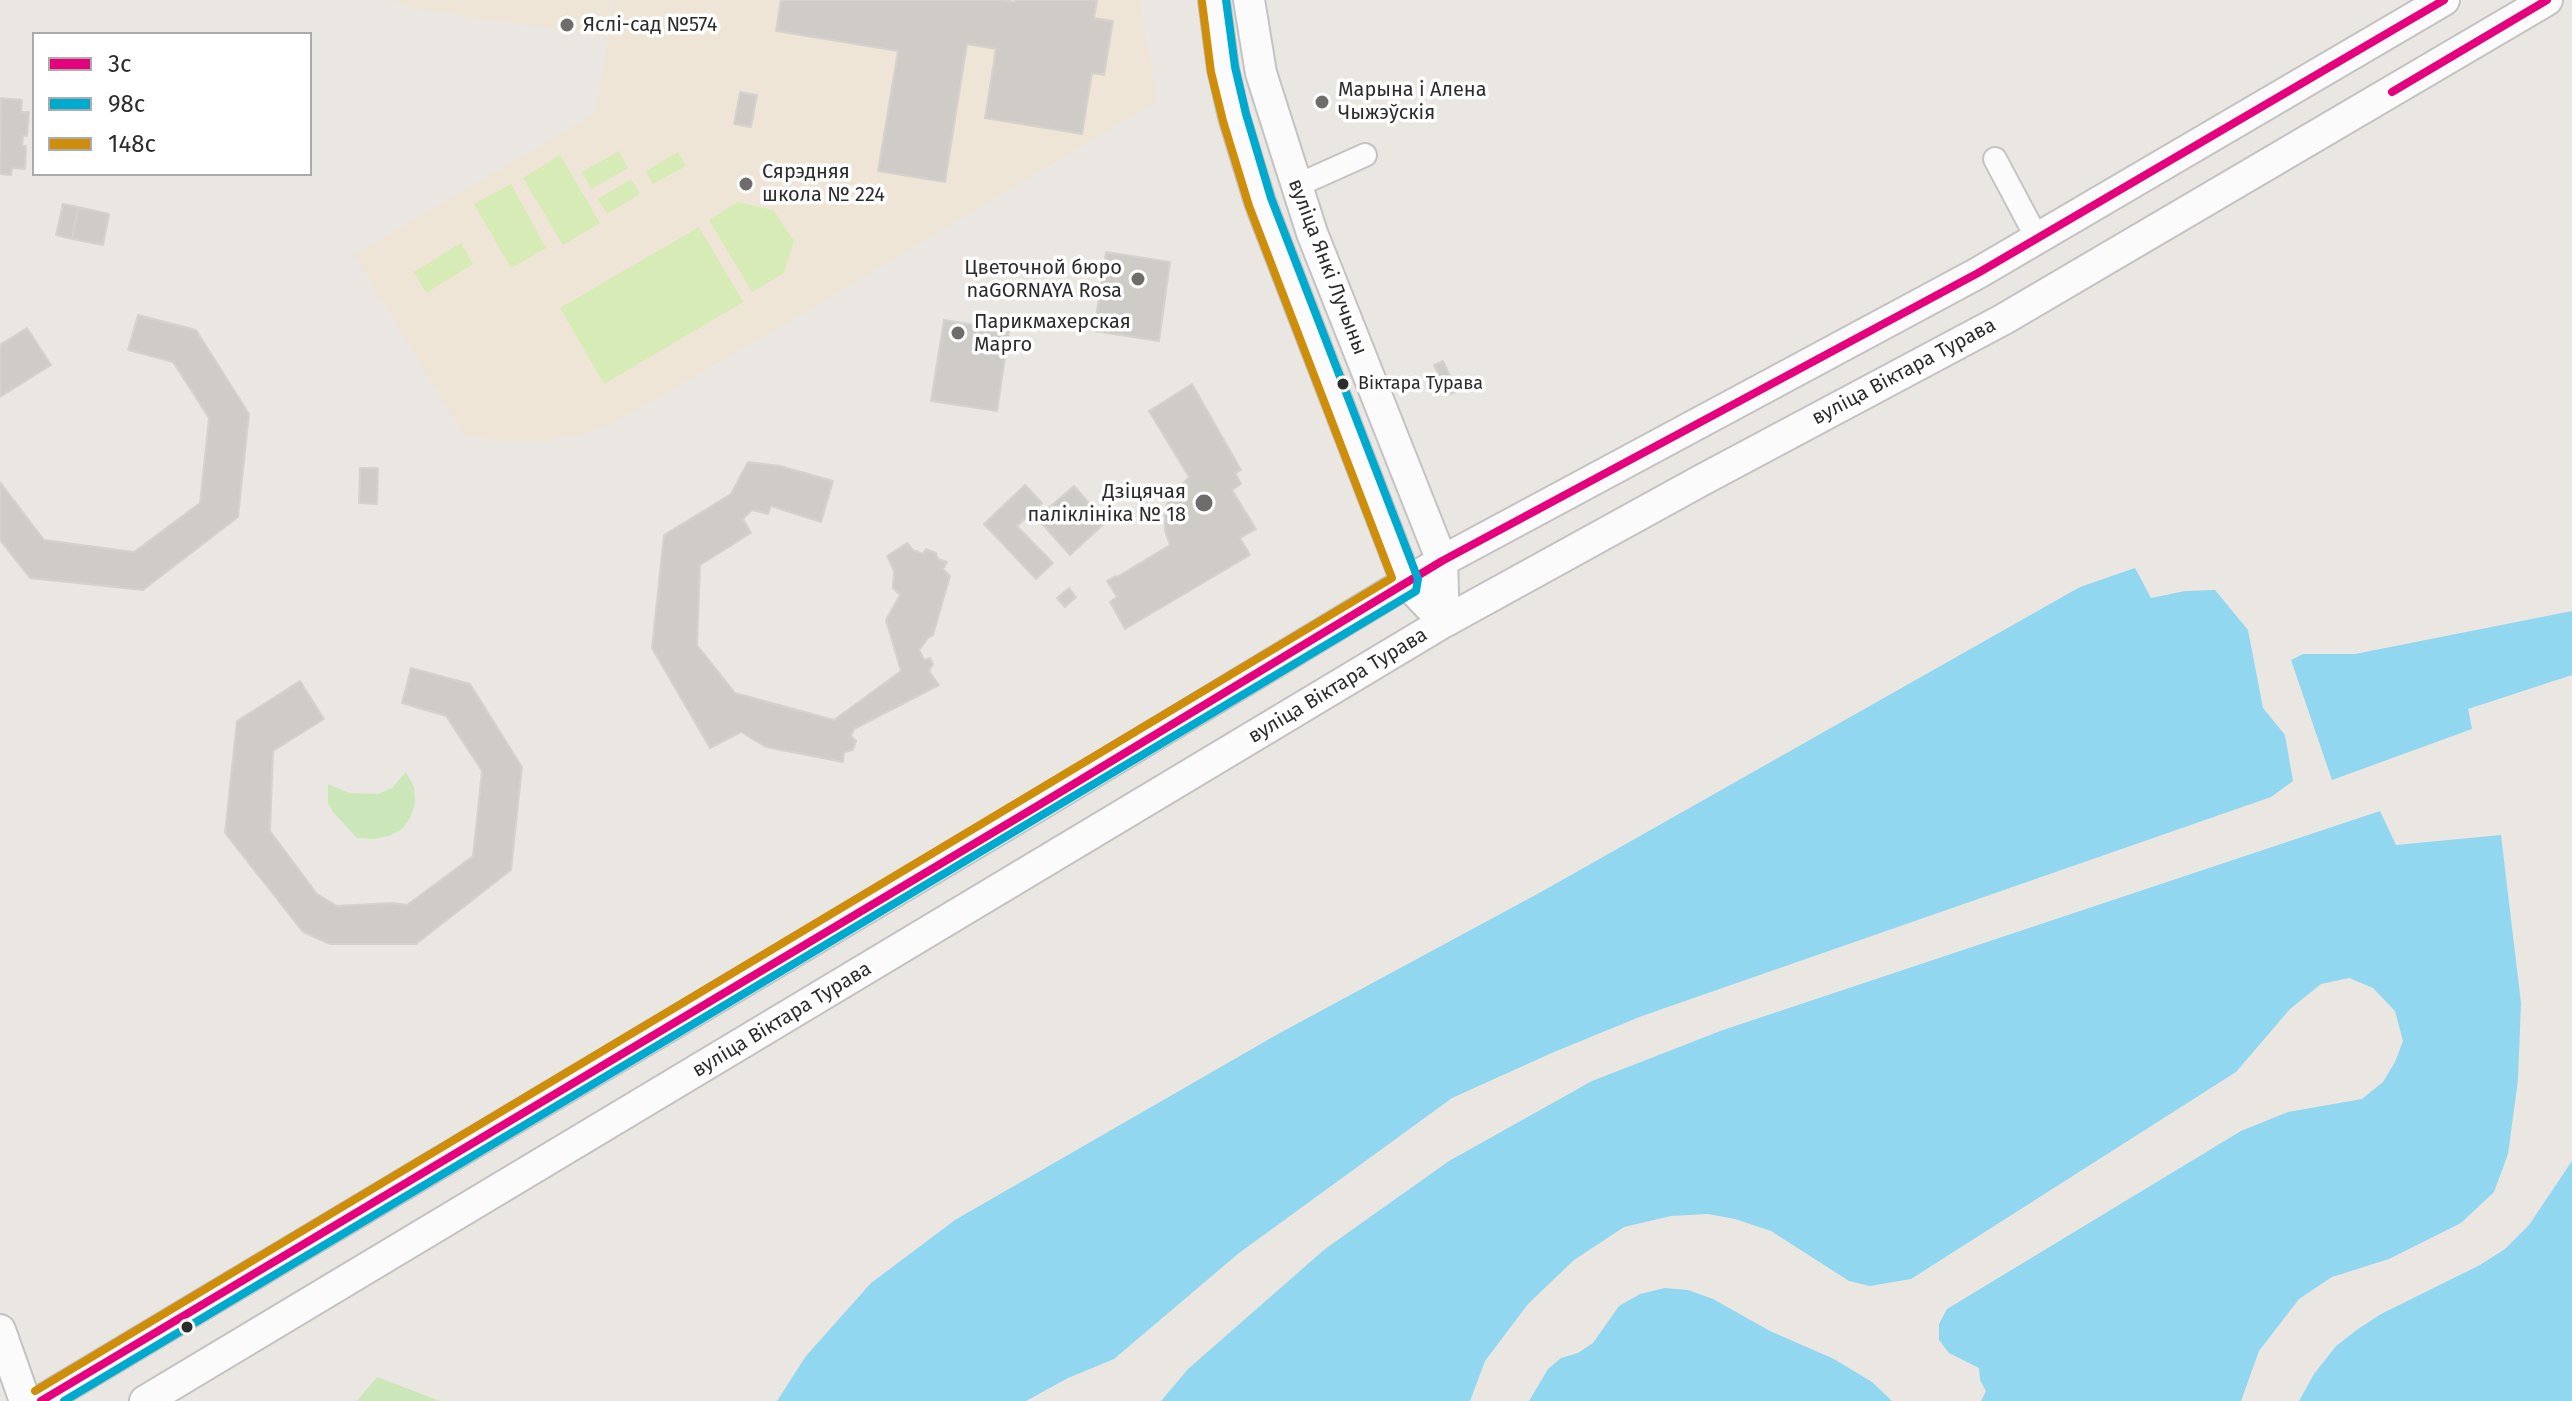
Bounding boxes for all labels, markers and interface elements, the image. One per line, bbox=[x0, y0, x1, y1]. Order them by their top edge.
place label: Яслі-сад №574 bbox=[583, 13, 717, 37]
marker: Яслі-сад №574 bbox=[558, 16, 576, 34]
legend bbox=[32, 32, 312, 176]
text: 3с bbox=[108, 50, 131, 78]
place label: Марына і Алена Чыжэўскія bbox=[1338, 78, 1487, 125]
text: 98с bbox=[108, 90, 145, 118]
marker: Марына і Алена Чыжэўскія bbox=[1313, 93, 1331, 111]
text: 148с bbox=[108, 130, 156, 158]
place label: Сярэдняя школа № 224 bbox=[762, 160, 885, 207]
marker: Сярэдняя школа № 224 bbox=[737, 175, 755, 193]
street label: вуліца Янкі Лучыны bbox=[1282, 176, 1372, 358]
place label: Цветочной бюро naGORNAYA Rosa bbox=[964, 256, 1122, 303]
marker: Цветочной бюро naGORNAYA Rosa bbox=[1129, 270, 1147, 288]
place label: Парикмахерская Марго bbox=[974, 310, 1131, 357]
street label: вуліца Віктара Турава bbox=[1808, 313, 2000, 431]
marker: Парикмахерская Марго bbox=[949, 324, 967, 342]
place label: Віктара Турава bbox=[1358, 373, 1483, 395]
marker: Віктара Турава bbox=[1335, 376, 1351, 392]
place label: Дзіцячая паліклініка № 18 bbox=[1027, 480, 1186, 527]
marker: Дзіцячая паліклініка № 18 bbox=[1193, 492, 1215, 514]
street label: вуліца Віктара Турава bbox=[1244, 623, 1432, 749]
street label: вуліца Віктара Турава bbox=[688, 957, 876, 1083]
unlabelled marker bbox=[179, 1319, 195, 1335]

